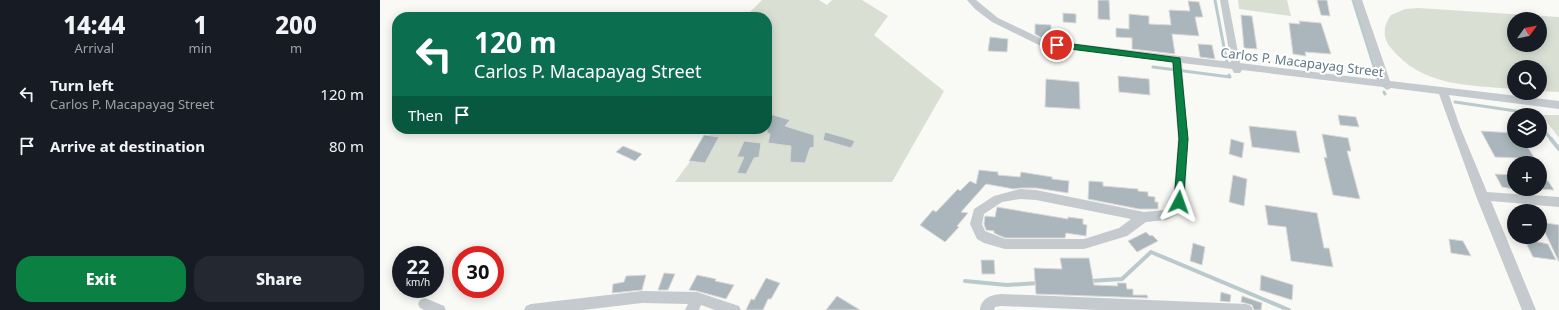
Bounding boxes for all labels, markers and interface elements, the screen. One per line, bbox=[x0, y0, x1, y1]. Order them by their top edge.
text: 14:44 bbox=[63, 8, 125, 41]
text: 1 bbox=[193, 8, 207, 41]
text: 200 bbox=[275, 8, 317, 41]
north arrow bbox=[1507, 12, 1547, 52]
map controls bbox=[1507, 12, 1547, 244]
text: 120 m bbox=[474, 23, 557, 61]
icon: left bbox=[408, 28, 460, 80]
pin bbox=[1040, 28, 1074, 62]
icon: arrive bbox=[1046, 34, 1068, 56]
text: Arrival bbox=[74, 39, 114, 57]
text: min bbox=[189, 39, 212, 57]
text: m bbox=[290, 39, 302, 57]
street label: Carlos P. Macapayag Street bbox=[1219, 43, 1385, 81]
text: Carlos P. Macapayag Street bbox=[474, 59, 701, 83]
button: search bbox=[1507, 60, 1547, 100]
text: Turn left bbox=[50, 75, 114, 95]
icon: left bbox=[16, 83, 38, 105]
text: 120 m bbox=[320, 84, 364, 104]
text: Carlos P. Macapayag Street bbox=[50, 95, 214, 113]
icon: arrive bbox=[451, 104, 473, 126]
text: Then bbox=[408, 105, 443, 125]
button: layers bbox=[1507, 108, 1547, 148]
icon: arrive bbox=[16, 135, 38, 157]
text: Arrive at destination bbox=[50, 136, 205, 156]
text: 80 m bbox=[329, 136, 364, 156]
button: + bbox=[1507, 156, 1547, 196]
position arrow bbox=[1158, 181, 1200, 223]
button: − bbox=[1507, 204, 1547, 244]
speed limit sign: 30 bbox=[452, 246, 504, 298]
text: 22 bbox=[407, 253, 429, 280]
button: Exit bbox=[16, 256, 186, 302]
button: Share bbox=[194, 256, 364, 302]
text: km/h bbox=[406, 275, 430, 289]

